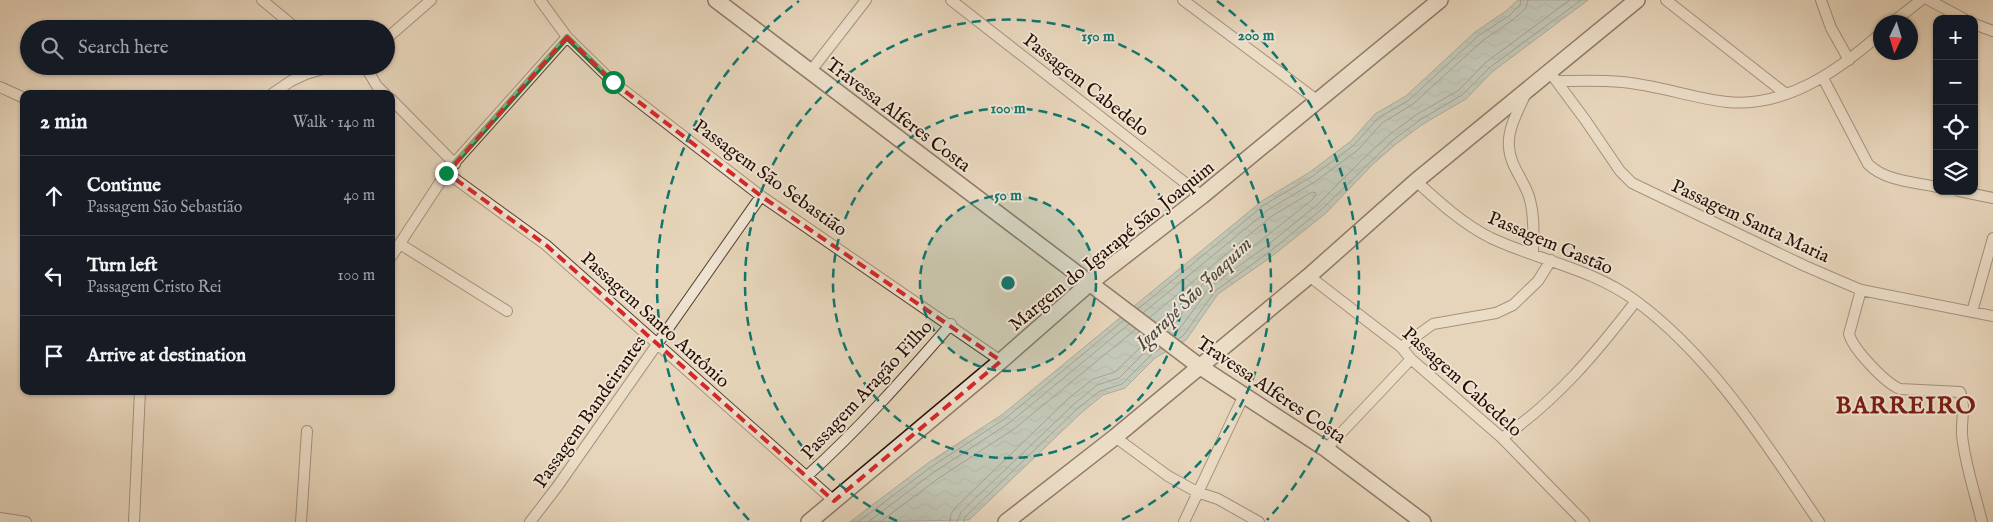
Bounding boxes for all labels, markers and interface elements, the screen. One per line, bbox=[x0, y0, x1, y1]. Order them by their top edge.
north arrow bbox=[1873, 15, 1918, 60]
map controls bbox=[1933, 15, 1978, 195]
button: + bbox=[1933, 15, 1978, 60]
search box bbox=[20, 20, 395, 75]
text: 200 m bbox=[1238, 26, 1275, 45]
text: 150 m bbox=[1081, 27, 1115, 46]
street label: Passagem Cabedelo bbox=[1018, 29, 1154, 142]
icon: search bbox=[38, 34, 66, 62]
text: Search here bbox=[78, 36, 169, 60]
street label: Travessa Alferes Costa bbox=[821, 53, 976, 178]
button: − bbox=[1933, 60, 1978, 105]
route start bbox=[602, 71, 625, 94]
text: 100 m bbox=[990, 99, 1026, 118]
button: locate bbox=[1933, 105, 1978, 150]
text: 2 min bbox=[40, 109, 87, 136]
text: Walk · 140 m bbox=[293, 113, 375, 133]
street label: Passagem São Sebastião bbox=[688, 115, 851, 243]
button: layers bbox=[1933, 150, 1978, 195]
street label: Margem do Igarapé São Joaquim bbox=[1004, 155, 1218, 335]
route end bbox=[435, 162, 458, 185]
text: Continue bbox=[87, 174, 161, 198]
street label: Passagem Santa Maria bbox=[1667, 175, 1834, 269]
icon: ahead bbox=[40, 182, 68, 210]
text: 40 m bbox=[343, 186, 375, 206]
text: 50 m bbox=[994, 186, 1022, 205]
text: Passagem São Sebastião bbox=[87, 198, 242, 218]
street label: Passagem Gastão bbox=[1484, 207, 1616, 281]
water label: Igarapé São Joaquim bbox=[1130, 231, 1256, 355]
street label: Passagem Santo Antônio bbox=[575, 247, 734, 394]
text: Turn left bbox=[87, 254, 158, 278]
icon: left bbox=[40, 262, 68, 290]
text: 100 m bbox=[338, 266, 375, 286]
centre of rings bbox=[999, 274, 1017, 292]
text: Passagem Cristo Rei bbox=[87, 278, 222, 298]
street label: Passagem Aragão Filho bbox=[797, 316, 938, 465]
street label: Passagem Cabedelo bbox=[1397, 322, 1527, 443]
street label: Passagem Bandeirantes bbox=[529, 331, 652, 493]
street label: Travessa Alferes Costa bbox=[1191, 332, 1351, 450]
icon: arrive bbox=[40, 342, 68, 370]
text: Arrive at destination bbox=[87, 344, 246, 368]
district label: BARREIRO bbox=[1836, 391, 1976, 422]

